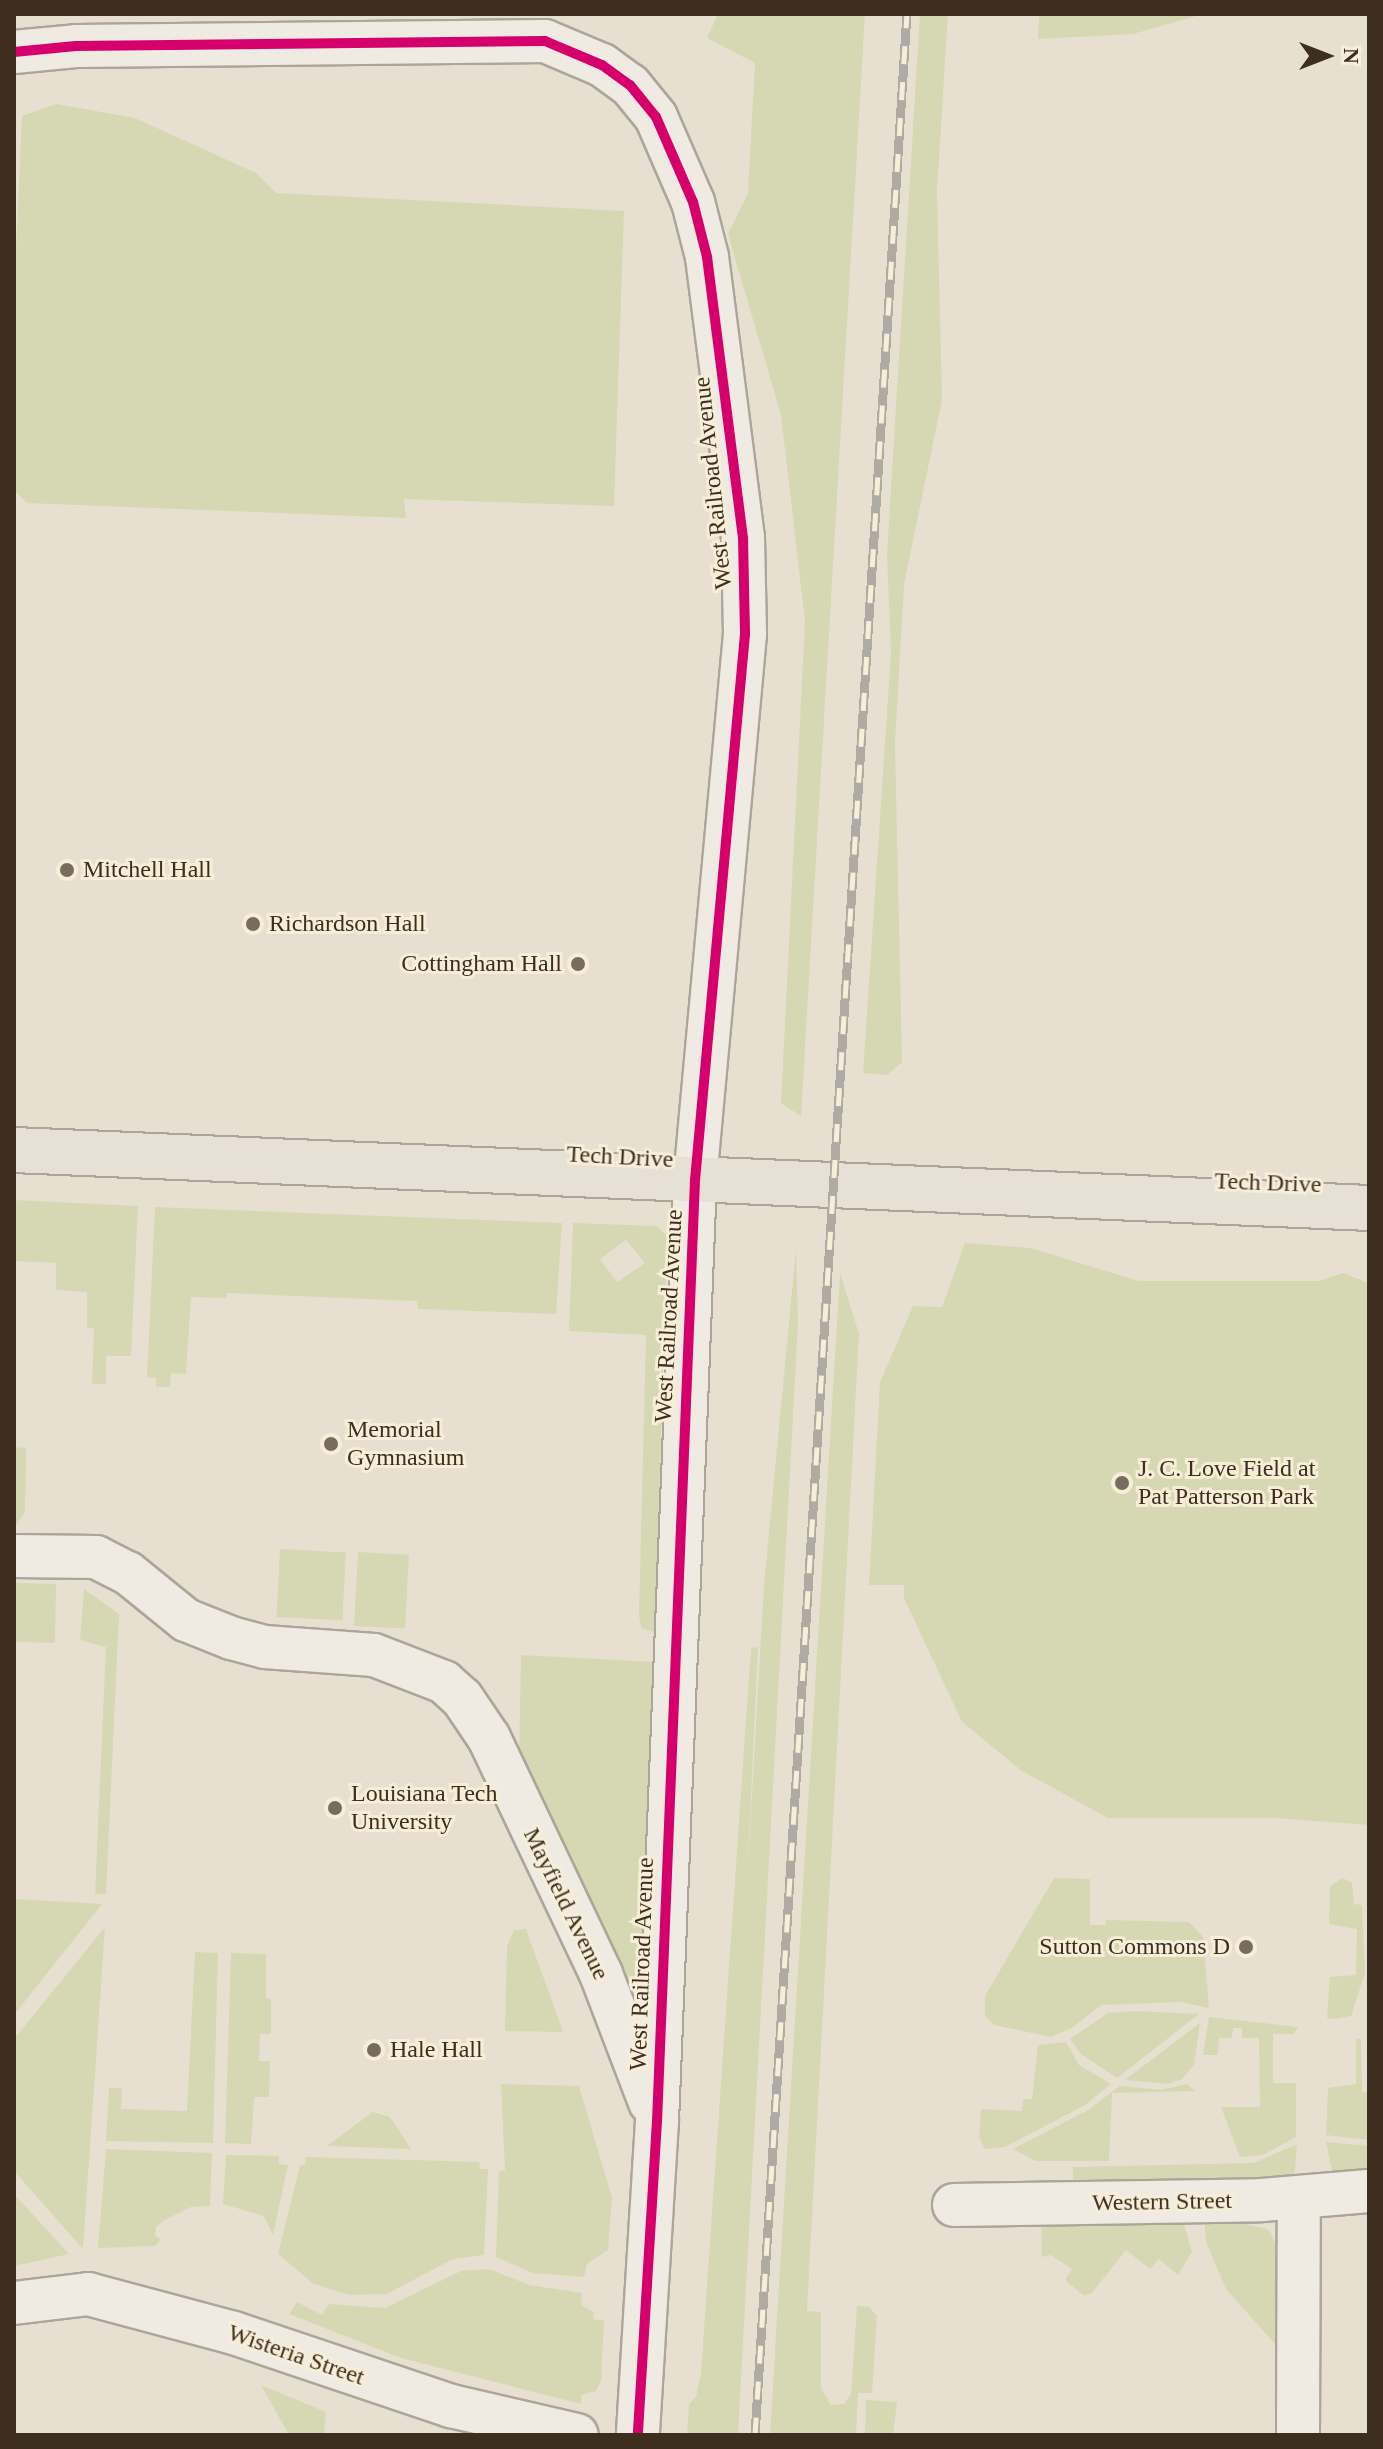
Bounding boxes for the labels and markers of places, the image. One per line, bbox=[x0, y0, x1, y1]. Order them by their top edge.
place label: Mitchell Hall bbox=[83, 856, 212, 884]
marker: Mitchell Hall bbox=[58, 861, 76, 879]
place label: Richardson Hall bbox=[269, 910, 426, 938]
marker: Richardson Hall bbox=[244, 915, 262, 933]
place label: Cottingham Hall bbox=[401, 950, 562, 978]
marker: Cottingham Hall bbox=[569, 955, 587, 973]
place label: Memorial Gymnasium bbox=[347, 1416, 464, 1472]
marker: Memorial Gymnasium bbox=[322, 1435, 340, 1453]
place label: J. C. Love Field at Pat Patterson Park bbox=[1138, 1455, 1315, 1511]
marker: J. C. Love Field at Pat Patterson Park bbox=[1113, 1474, 1131, 1492]
place label: Louisiana Tech University bbox=[351, 1780, 498, 1836]
marker: Louisiana Tech University bbox=[326, 1799, 344, 1817]
place label: Sutton Commons D bbox=[1039, 1933, 1230, 1961]
marker: Sutton Commons D bbox=[1237, 1938, 1255, 1956]
place label: Hale Hall bbox=[390, 2036, 483, 2064]
marker: Hale Hall bbox=[365, 2041, 383, 2059]

